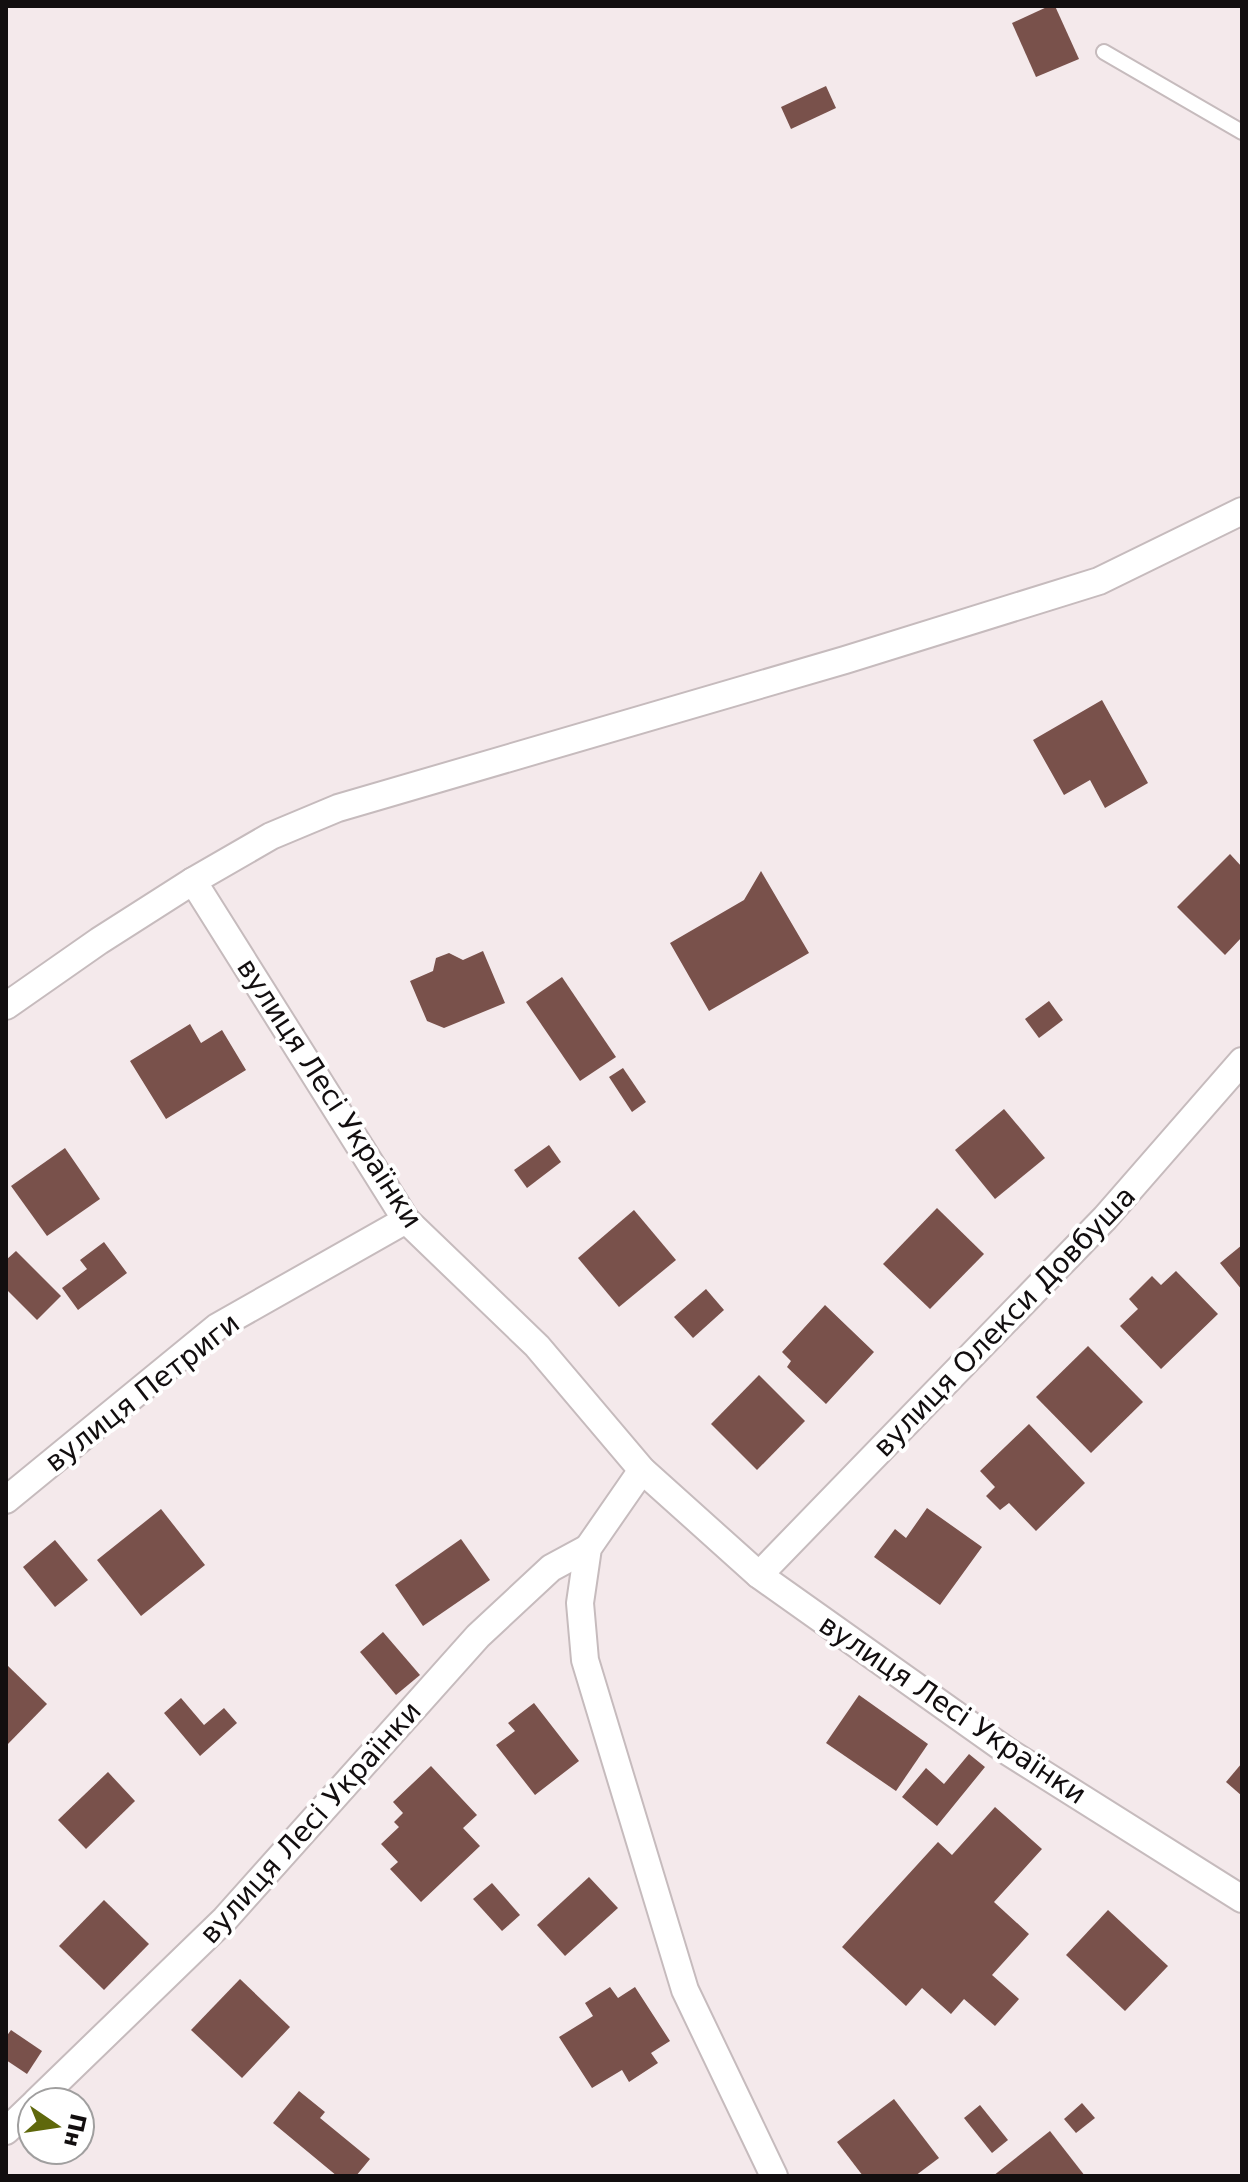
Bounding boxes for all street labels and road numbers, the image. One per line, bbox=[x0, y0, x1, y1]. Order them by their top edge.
street label: вулиця Лесі Українки bbox=[230, 952, 429, 1234]
street label: вулиця Олекси Довбуша bbox=[867, 1179, 1142, 1463]
street label: вулиця Петриги bbox=[39, 1306, 246, 1478]
street label: вулиця Лесі Українки bbox=[813, 1608, 1092, 1811]
street label: вулиця Лесі Українки bbox=[193, 1694, 428, 1950]

